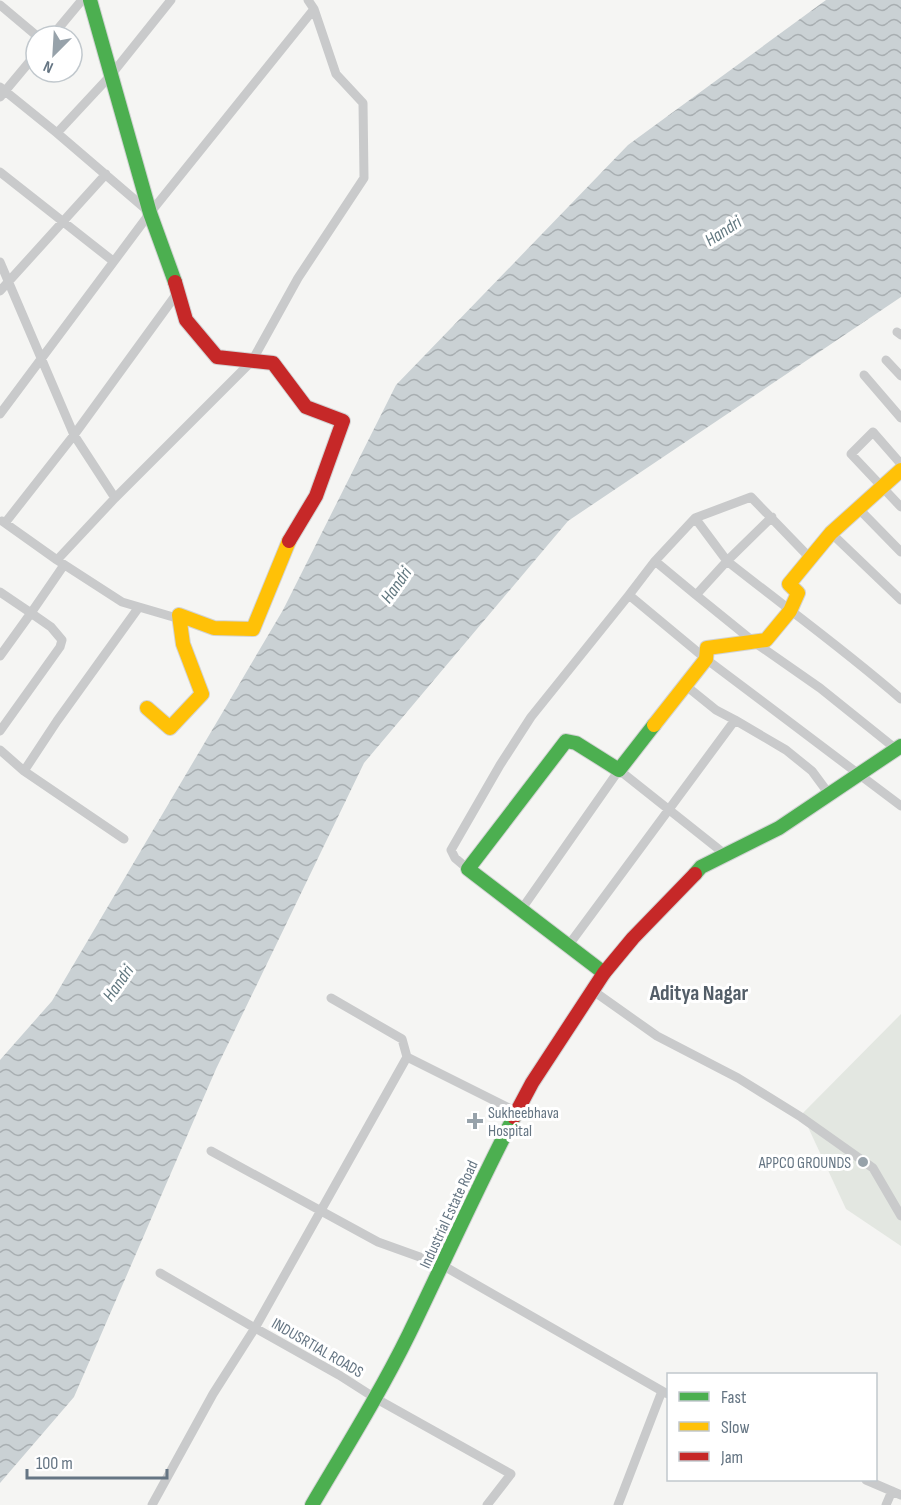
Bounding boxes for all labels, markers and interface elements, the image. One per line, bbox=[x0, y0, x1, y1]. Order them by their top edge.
north arrow bbox=[24, 24, 84, 84]
text: N bbox=[41, 56, 56, 77]
water label: Handri bbox=[701, 211, 746, 251]
water label: Handri bbox=[376, 562, 417, 607]
water label: Handri bbox=[98, 960, 139, 1005]
district label: Aditya Nagar bbox=[649, 980, 749, 1007]
place label: Sukheebhava Hospital bbox=[488, 1104, 559, 1141]
marker: Sukheebhava Hospital bbox=[466, 1112, 484, 1130]
place label: APPCO GROUNDS bbox=[758, 1154, 851, 1173]
marker: APPCO GROUNDS bbox=[856, 1155, 870, 1169]
street label: Industrial Estate Road bbox=[416, 1158, 483, 1272]
street label: INDUSRTIAL ROADS bbox=[268, 1314, 367, 1382]
legend bbox=[667, 1373, 877, 1481]
text: Fast bbox=[721, 1387, 747, 1408]
text: Slow bbox=[721, 1417, 750, 1438]
scale bar bbox=[27, 1442, 166, 1480]
text: Jam bbox=[720, 1447, 743, 1468]
text: 100 m bbox=[36, 1453, 73, 1474]

